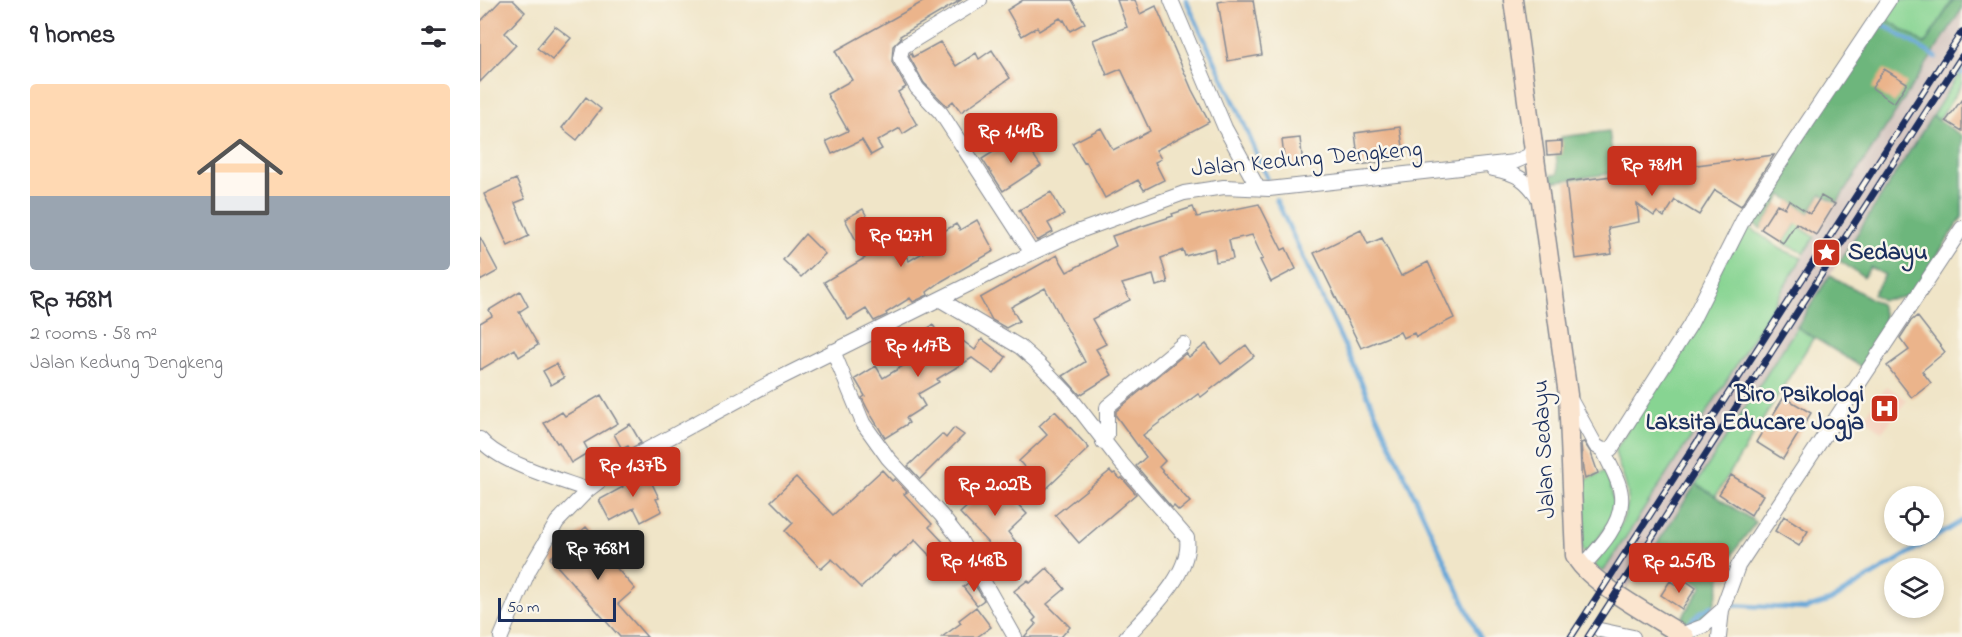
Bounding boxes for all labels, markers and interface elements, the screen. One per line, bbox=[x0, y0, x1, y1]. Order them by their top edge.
text: 9 homes bbox=[30, 17, 115, 55]
icon: filters bbox=[417, 20, 450, 53]
pin: Rp 1.41B bbox=[949, 113, 1073, 164]
text: Rp 1.41B bbox=[978, 118, 1044, 147]
icon: home bbox=[186, 123, 294, 231]
street label: Jalan Kedung Dengkeng bbox=[1190, 132, 1424, 188]
pin: Rp 781M bbox=[1597, 146, 1707, 197]
text: Rp 781M bbox=[1621, 151, 1683, 180]
pin: Rp 927M bbox=[846, 217, 956, 268]
text: Rp 927M bbox=[869, 222, 933, 251]
place label: Sedayu bbox=[1848, 236, 1928, 272]
place icon: Sedayu bbox=[1811, 237, 1843, 269]
text: Rp 768M bbox=[30, 282, 113, 320]
text: 2 rooms · 58 m² bbox=[30, 320, 157, 349]
pin: Rp 1.17B bbox=[856, 327, 980, 378]
text: Rp 1.17B bbox=[885, 332, 951, 361]
text: Jalan Kedung Dengkeng bbox=[30, 349, 223, 378]
place label: Biro Psikologi Laksita Educare Jogja bbox=[1646, 378, 1864, 442]
street label: Jalan Sedayu bbox=[1524, 379, 1567, 519]
hospital icon: Biro Psikologi Laksita Educare Jogja bbox=[1869, 393, 1901, 425]
pin: Rp 1.37B bbox=[571, 447, 695, 498]
text: Rp 1.37B bbox=[599, 452, 667, 481]
pin: Rp 2.02B bbox=[933, 466, 1057, 517]
text: Rp 2.02B bbox=[959, 471, 1032, 500]
map controls bbox=[1884, 486, 1944, 618]
button: locate bbox=[1884, 486, 1944, 546]
pin: Rp 768M bbox=[543, 530, 653, 581]
text: Rp 768M bbox=[566, 535, 630, 564]
pin: Rp 1.48B bbox=[912, 542, 1036, 593]
pin: Rp 2.51B bbox=[1617, 543, 1741, 594]
text: Rp 1.48B bbox=[941, 547, 1007, 576]
text: Rp 2.51B bbox=[1643, 548, 1715, 577]
button: layers bbox=[1884, 558, 1944, 618]
scale bar bbox=[498, 595, 616, 622]
text: 50 m bbox=[507, 596, 539, 620]

